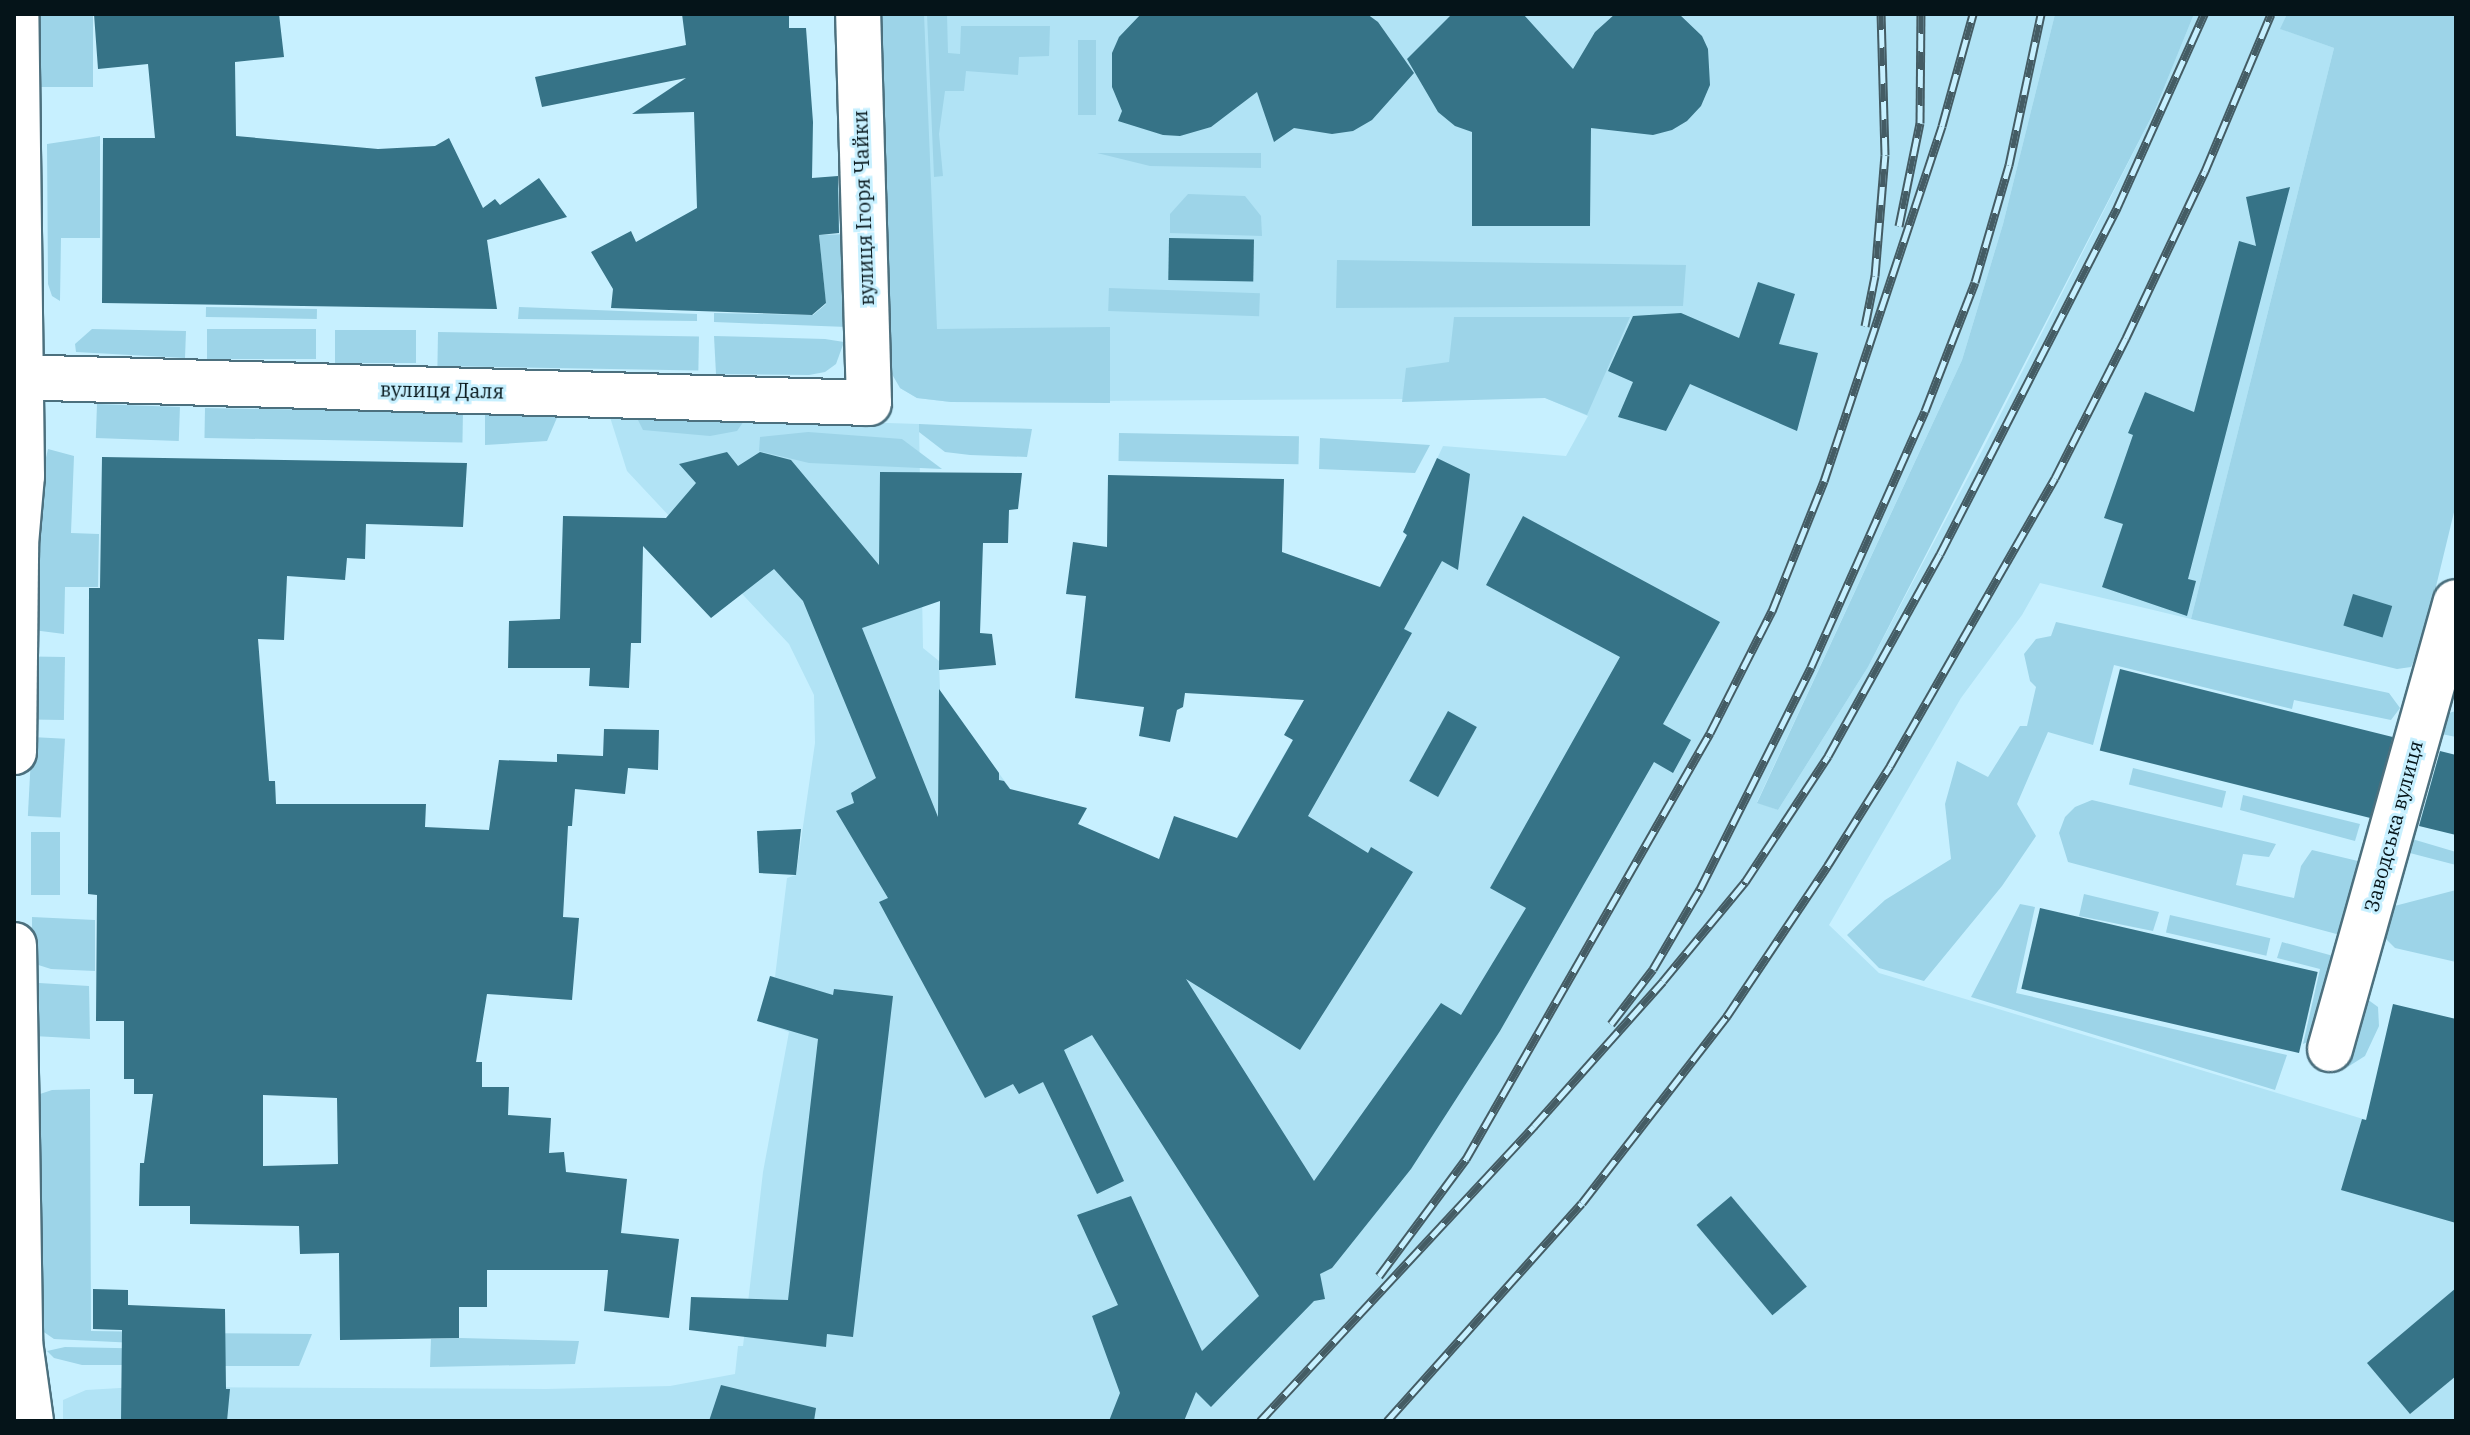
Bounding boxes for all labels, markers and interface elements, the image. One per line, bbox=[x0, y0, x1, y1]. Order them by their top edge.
street label: вулиця Ігоря Чайки bbox=[848, 110, 878, 306]
street label: вулиця Даля bbox=[380, 377, 504, 403]
street label: Заводська вулиця bbox=[2359, 738, 2427, 914]

